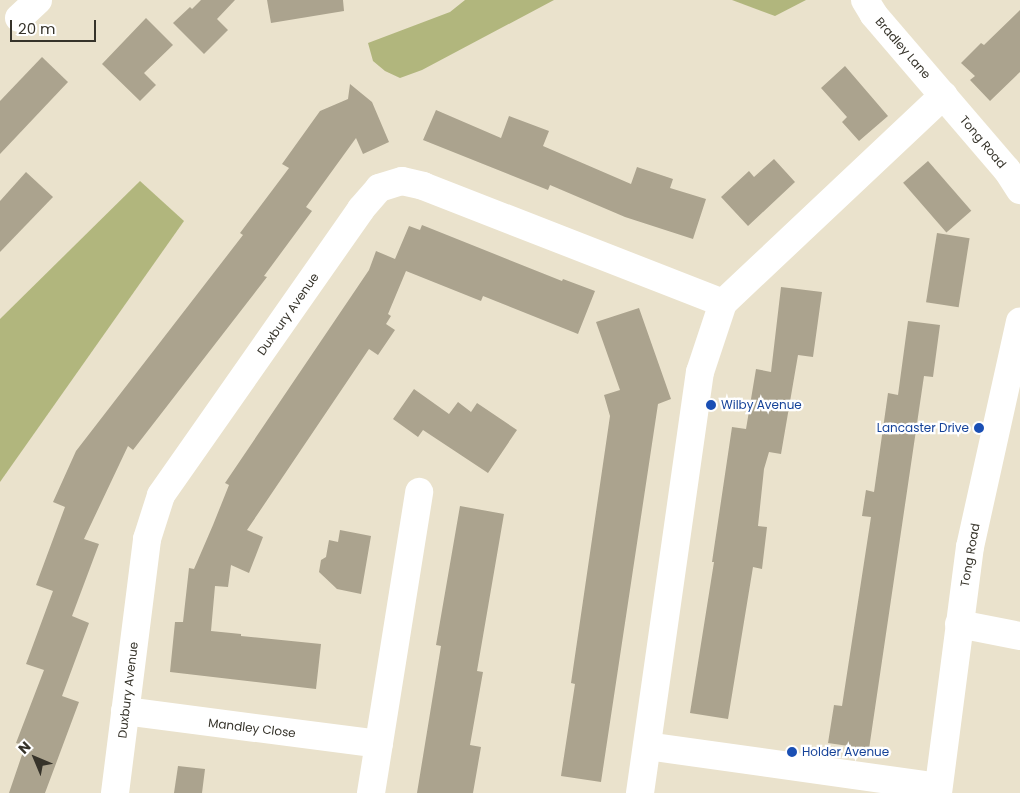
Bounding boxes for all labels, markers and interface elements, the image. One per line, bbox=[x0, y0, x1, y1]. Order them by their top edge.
scale bar bbox=[12, 10, 99, 42]
street label: Bradley Lane bbox=[872, 14, 934, 82]
text: 20 m bbox=[18, 18, 56, 39]
street label: Tong Road bbox=[957, 113, 1009, 171]
street label: Duxbury Avenue bbox=[254, 270, 322, 358]
place label: Wilby Avenue bbox=[721, 398, 802, 412]
marker: Wilby Avenue bbox=[705, 399, 717, 411]
place label: Lancaster Drive bbox=[877, 421, 969, 435]
marker: Lancaster Drive bbox=[973, 422, 985, 434]
street label: Tong Road bbox=[957, 522, 983, 588]
street label: Duxbury Avenue bbox=[115, 641, 141, 739]
street label: Mandley Close bbox=[207, 715, 297, 741]
north arrow bbox=[10, 733, 60, 783]
text: N bbox=[14, 737, 35, 758]
place label: Holder Avenue bbox=[802, 745, 889, 759]
marker: Holder Avenue bbox=[786, 746, 798, 758]

